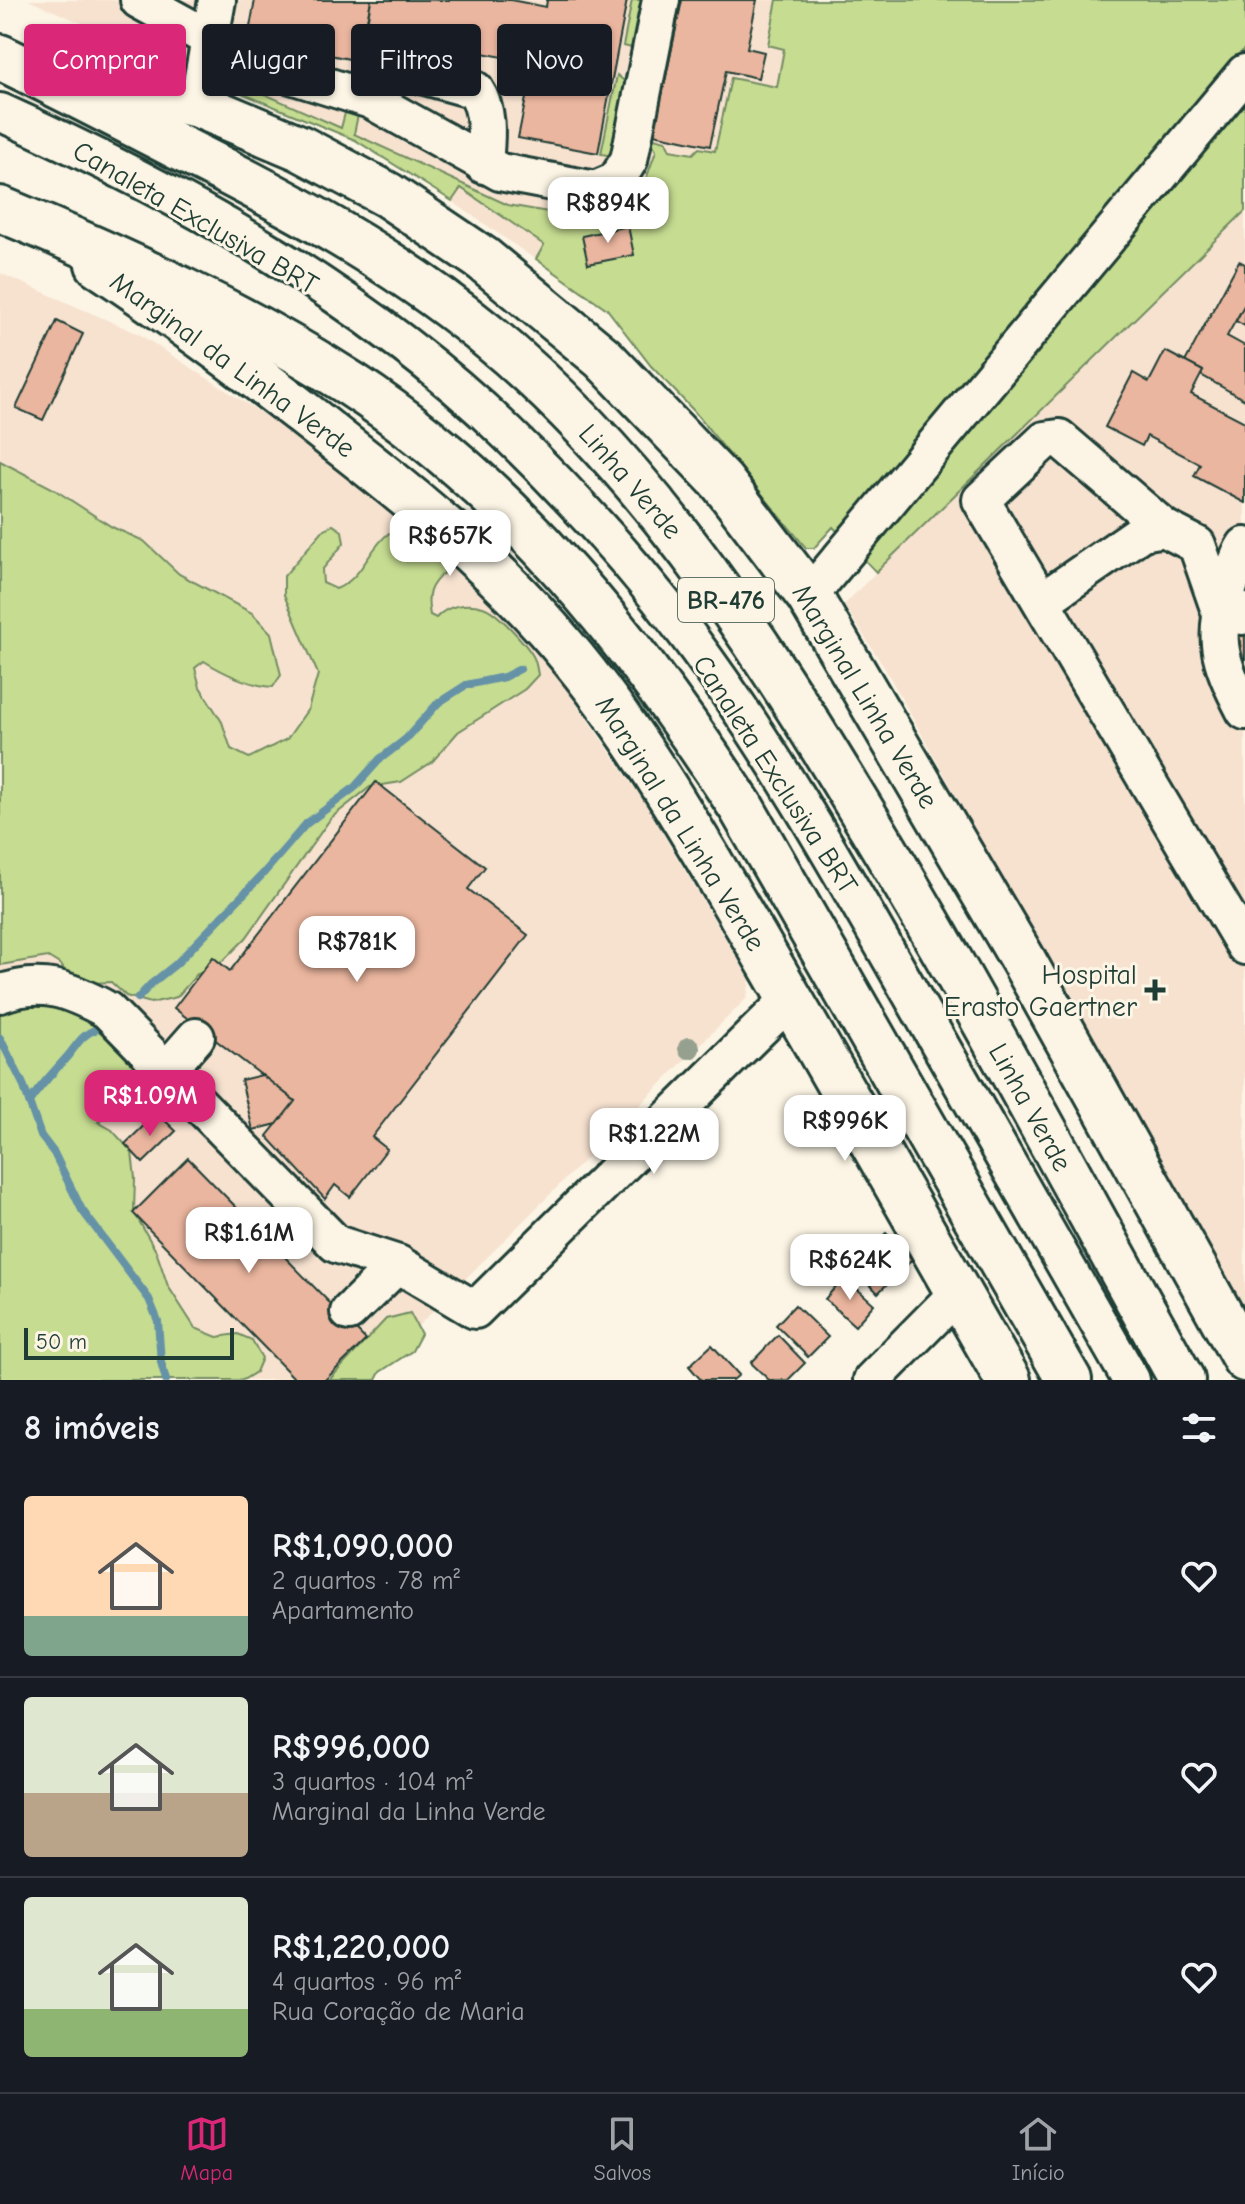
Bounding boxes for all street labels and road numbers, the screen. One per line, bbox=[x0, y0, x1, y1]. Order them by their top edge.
street label: Canaleta Exclusiva BRT bbox=[67, 135, 324, 301]
street label: Marginal da Linha Verde bbox=[104, 265, 361, 464]
street label: Linha Verde bbox=[572, 418, 689, 545]
road number: BR-476 bbox=[678, 578, 774, 622]
street label: Marginal Linha Verde bbox=[786, 579, 945, 814]
street label: Canaleta Exclusiva BRT bbox=[686, 649, 864, 900]
street label: Marginal da Linha Verde bbox=[589, 690, 772, 957]
street label: Linha Verde bbox=[982, 1038, 1078, 1177]

